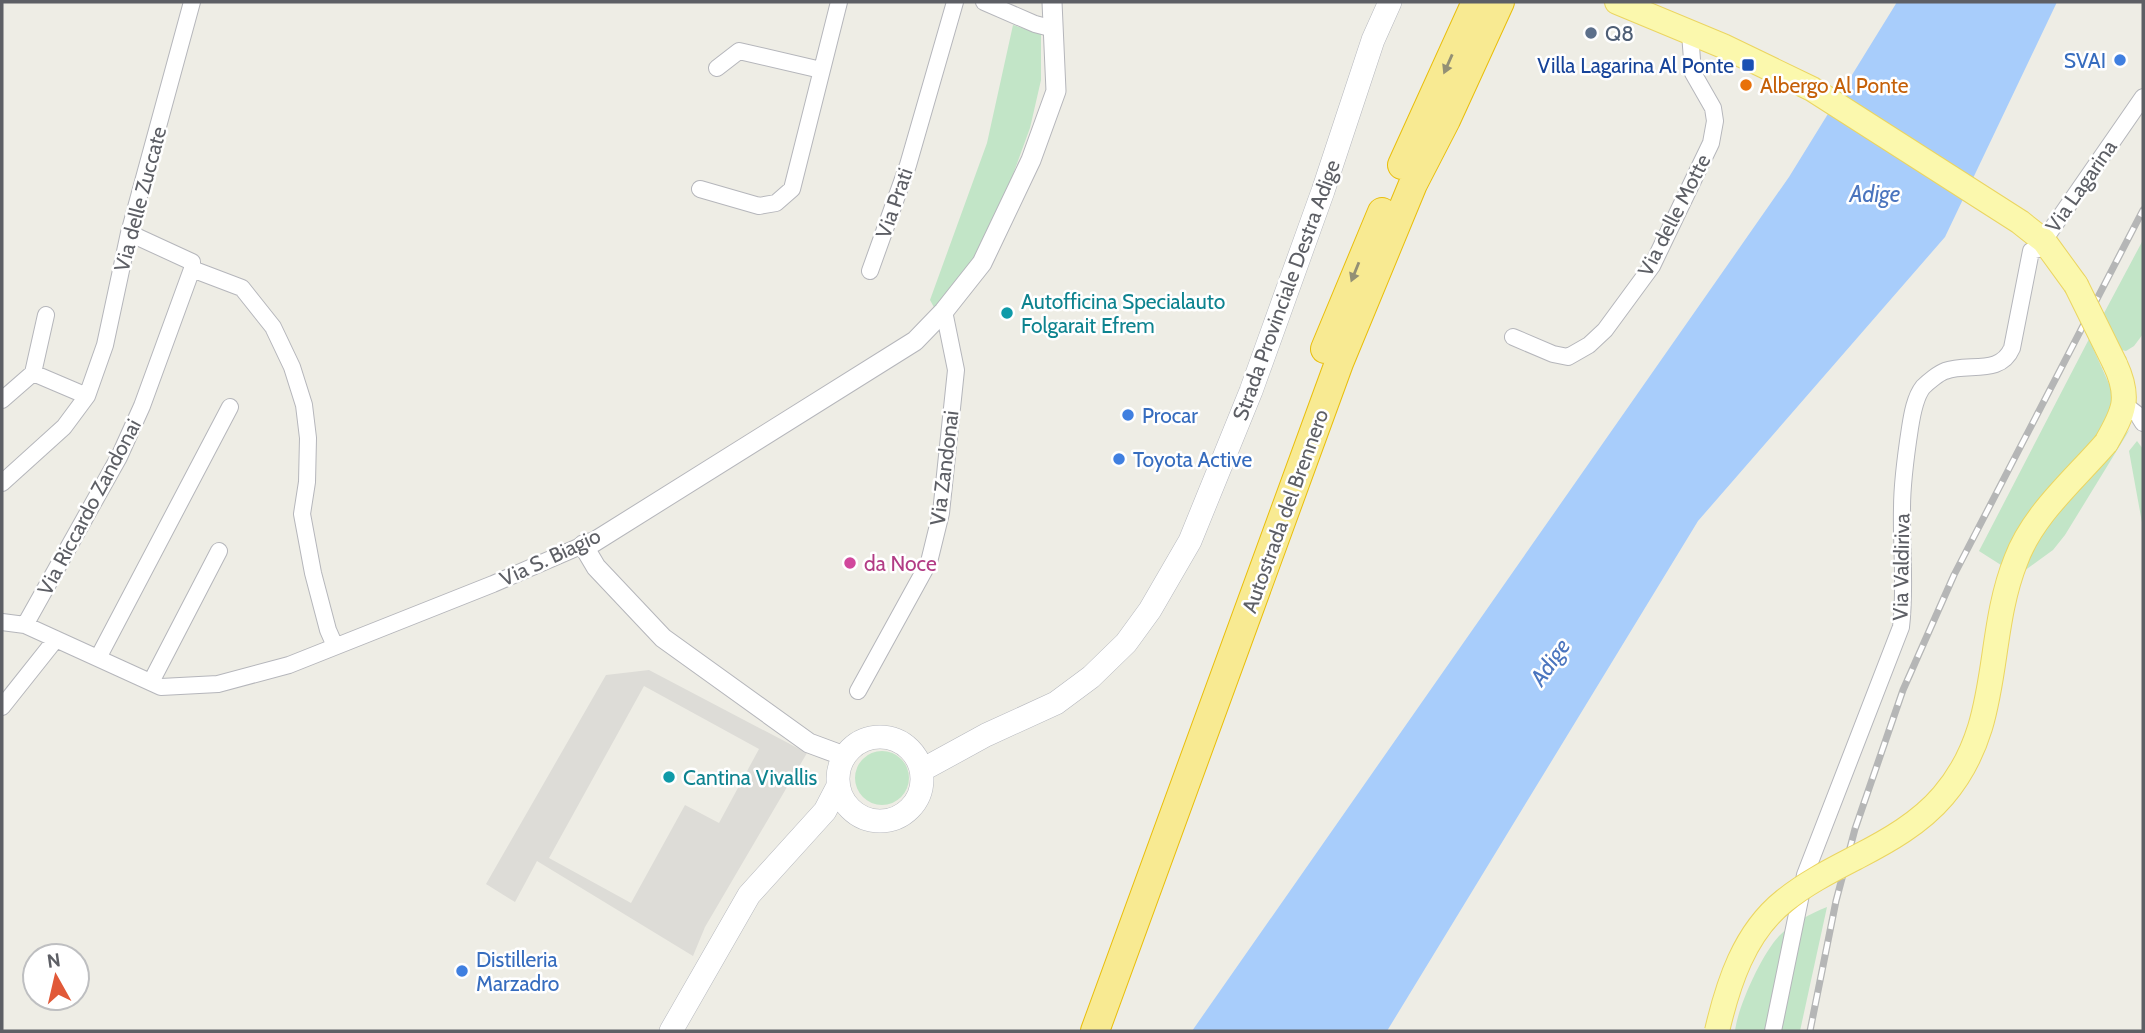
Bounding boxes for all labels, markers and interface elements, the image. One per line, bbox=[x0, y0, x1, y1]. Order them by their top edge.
place label: Q8 bbox=[1605, 21, 1634, 46]
marker: Q8 bbox=[1583, 25, 1599, 41]
place label: SVAI bbox=[2064, 48, 2106, 73]
marker: SVAI bbox=[2112, 52, 2128, 68]
place label: Villa Lagarina Al Ponte bbox=[1537, 53, 1734, 78]
one-way arrow bbox=[1442, 54, 1454, 74]
marker: Villa Lagarina Al Ponte bbox=[1740, 57, 1756, 73]
place label: Albergo Al Ponte bbox=[1760, 73, 1909, 98]
marker: Albergo Al Ponte bbox=[1738, 77, 1754, 93]
street label: Via delle Zuccate bbox=[109, 124, 171, 274]
street label: Via Lagarina bbox=[2040, 135, 2122, 237]
street label: Via delle Motte bbox=[1633, 150, 1716, 280]
street label: Strada Provinciale Destra Adige bbox=[1227, 156, 1345, 424]
street label: Via Prati bbox=[870, 165, 918, 241]
water label: Adige bbox=[1849, 180, 1900, 208]
one-way arrow bbox=[1350, 261, 1361, 282]
place label: Autofficina Specialauto Folgarait Efrem bbox=[1021, 289, 1225, 338]
marker: Autofficina Specialauto Folgarait Efrem bbox=[999, 305, 1015, 321]
place label: Procar bbox=[1142, 403, 1198, 428]
street label: Autostrada del Brennero bbox=[1237, 406, 1333, 616]
marker: Procar bbox=[1120, 407, 1136, 423]
street label: Via Zandonai bbox=[925, 409, 963, 527]
street label: Via Riccardo Zandonai bbox=[32, 415, 146, 599]
place label: Toyota Active bbox=[1133, 447, 1252, 472]
marker: Toyota Active bbox=[1111, 451, 1127, 467]
street label: Via Valdiriva bbox=[1888, 513, 1914, 621]
street label: Via S. Biagio bbox=[496, 523, 604, 591]
place label: da Noce bbox=[864, 551, 937, 576]
marker: da Noce bbox=[842, 555, 858, 571]
water label: Adige bbox=[1523, 633, 1576, 692]
place label: Cantina Vivallis bbox=[683, 765, 817, 790]
marker: Cantina Vivallis bbox=[661, 769, 677, 785]
north arrow bbox=[21, 942, 91, 1012]
place label: Distilleria Marzadro bbox=[476, 947, 559, 996]
text: N bbox=[45, 948, 62, 973]
marker: Distilleria Marzadro bbox=[454, 963, 470, 979]

